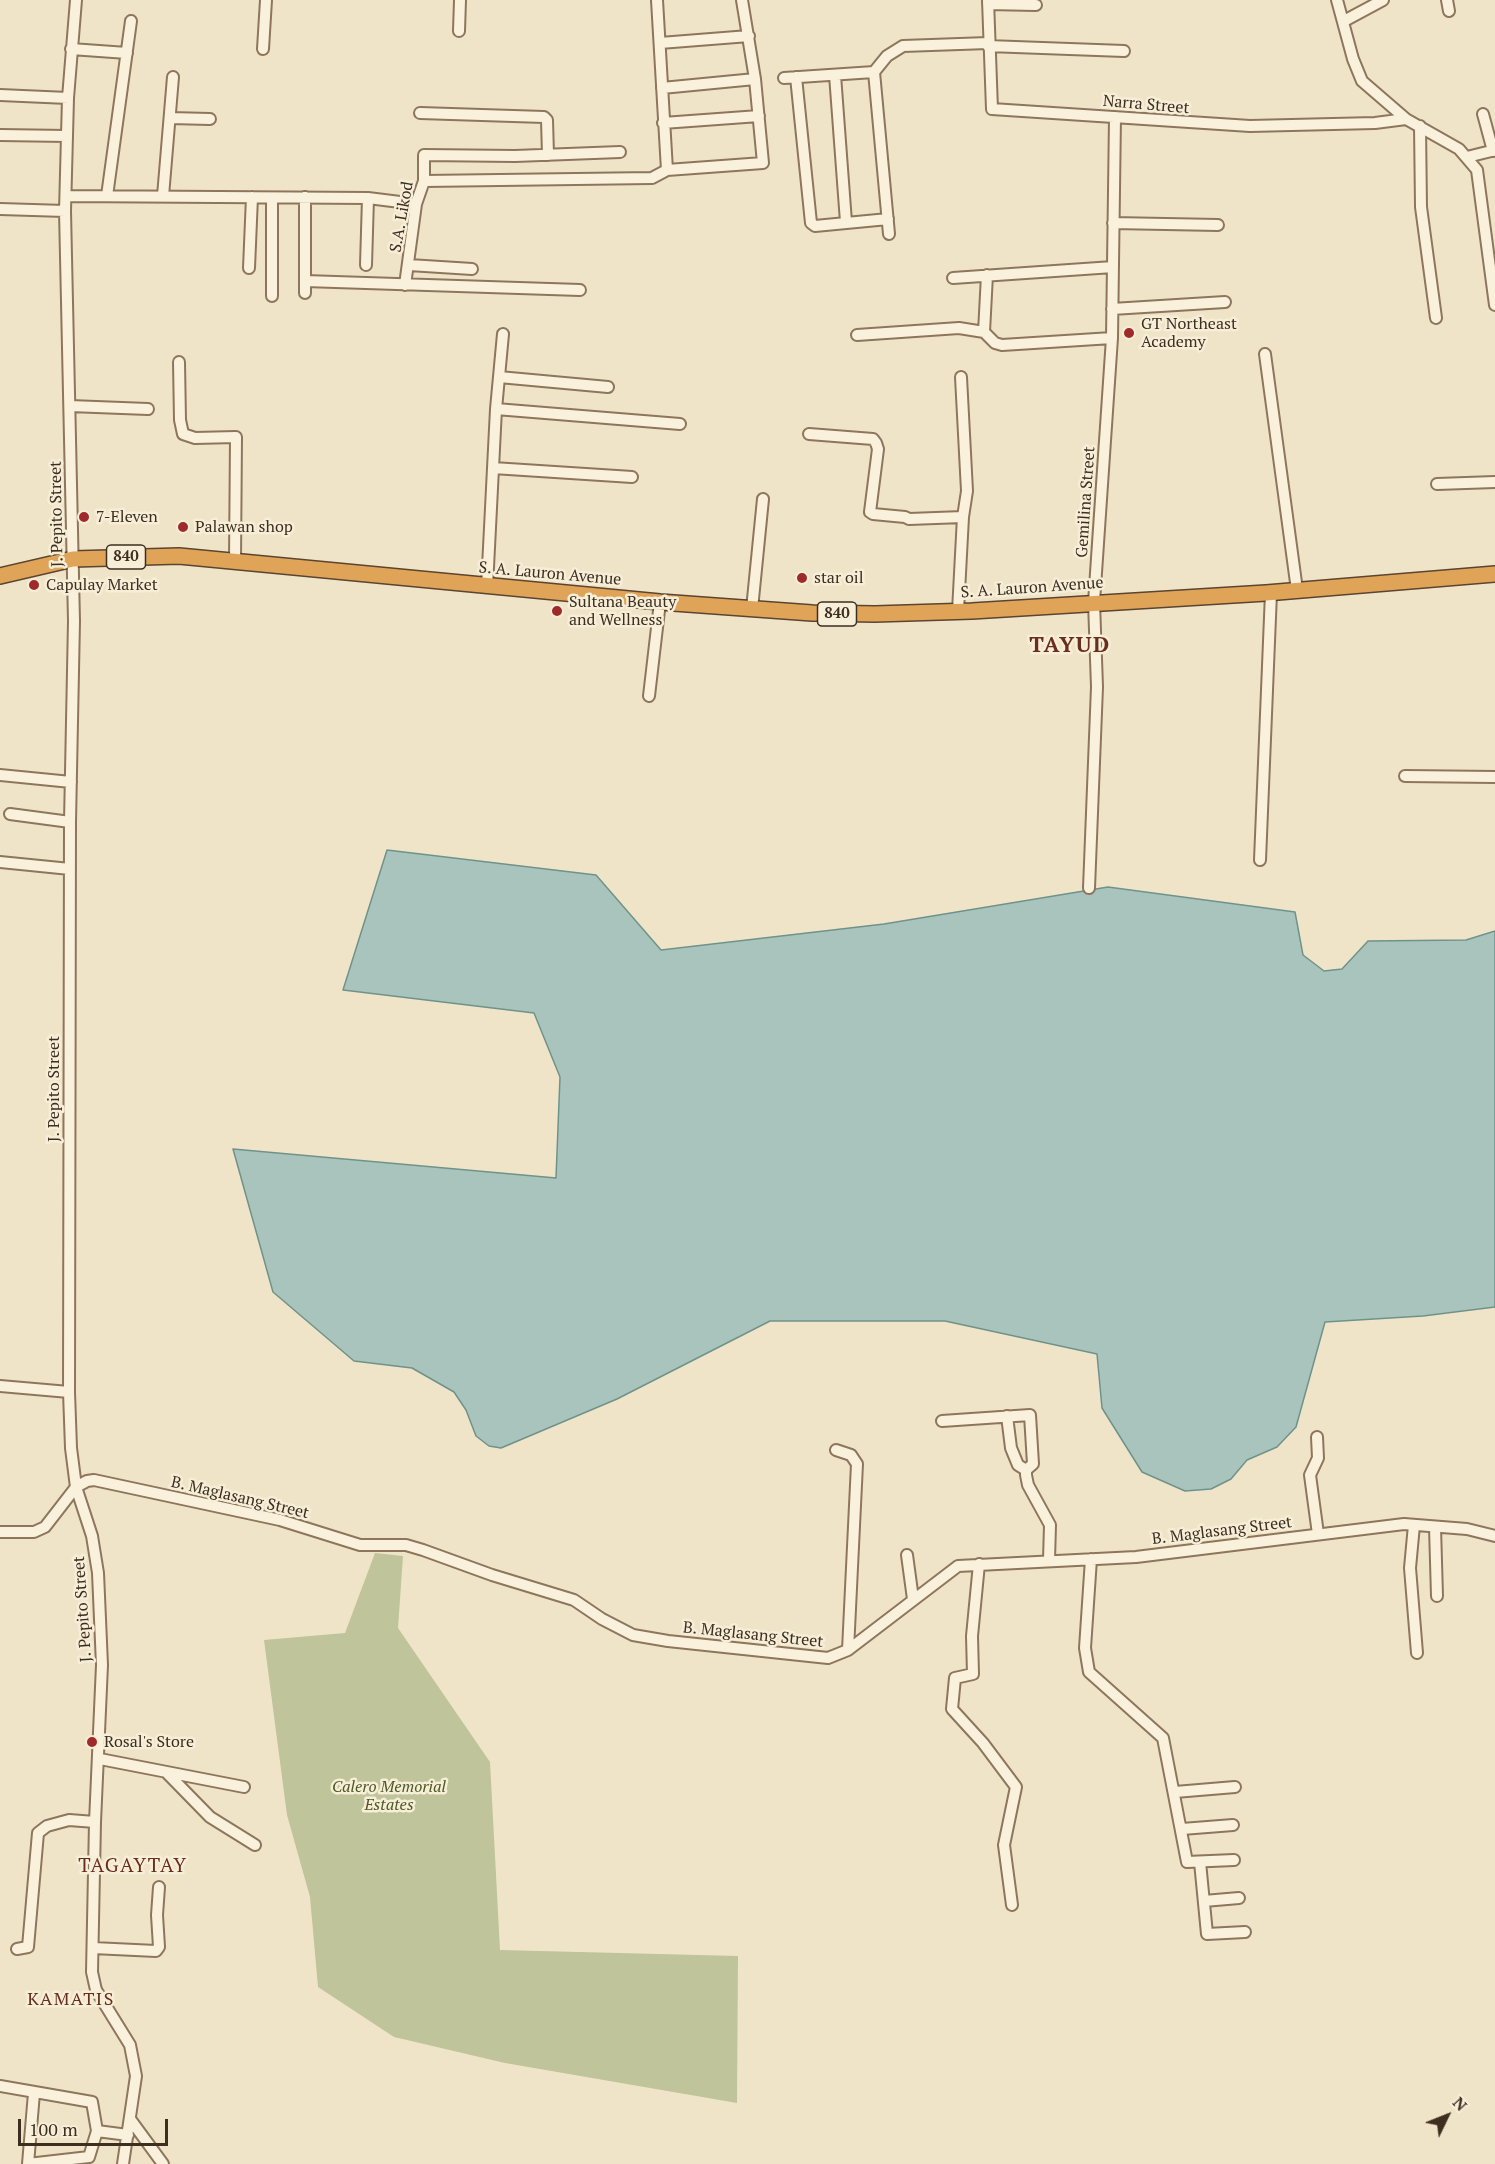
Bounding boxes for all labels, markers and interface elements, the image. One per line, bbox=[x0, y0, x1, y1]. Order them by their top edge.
street label: Narra Street bbox=[1102, 92, 1190, 118]
street label: S.A. Likod bbox=[386, 180, 418, 254]
place label: GT Northeast Academy bbox=[1141, 314, 1237, 352]
marker: GT Northeast Academy bbox=[1122, 326, 1136, 340]
street label: Gemilina Street bbox=[1073, 446, 1099, 558]
street label: J. Pepito Street bbox=[46, 461, 68, 567]
place label: 7-Eleven bbox=[96, 507, 158, 527]
marker: 7-Eleven bbox=[77, 510, 91, 524]
place label: Palawan shop bbox=[195, 517, 293, 537]
marker: Palawan shop bbox=[176, 520, 190, 534]
road number: 840 bbox=[106, 545, 146, 569]
street label: S. A. Lauron Avenue bbox=[478, 558, 622, 590]
place label: star oil bbox=[814, 568, 863, 588]
marker: star oil bbox=[795, 571, 809, 585]
street label: S. A. Lauron Avenue bbox=[960, 573, 1104, 603]
place label: Capulay Market bbox=[46, 575, 158, 595]
marker: Capulay Market bbox=[27, 578, 41, 592]
place label: Sultana Beauty and Wellness bbox=[569, 592, 676, 630]
road number: 840 bbox=[818, 602, 856, 626]
marker: Sultana Beauty and Wellness bbox=[550, 604, 564, 618]
district label: TAYUD bbox=[1029, 633, 1111, 659]
street label: J. Pepito Street bbox=[44, 1036, 64, 1142]
street label: B. Maglasang Street bbox=[169, 1473, 311, 1523]
street label: B. Maglasang Street bbox=[1151, 1513, 1293, 1549]
street label: J. Pepito Street bbox=[70, 1555, 96, 1663]
street label: B. Maglasang Street bbox=[682, 1618, 824, 1652]
place label: Rosal's Store bbox=[104, 1732, 194, 1752]
marker: Rosal's Store bbox=[85, 1735, 99, 1749]
park label: Calero Memorial Estates bbox=[332, 1777, 446, 1815]
district label: TAGAYTAY bbox=[78, 1854, 188, 1878]
district label: KAMATIS bbox=[27, 1989, 115, 2011]
north arrow bbox=[1417, 2086, 1477, 2146]
text: N bbox=[1448, 2092, 1472, 2116]
scale bar bbox=[21, 2107, 171, 2145]
text: 100 m bbox=[29, 2117, 78, 2141]

